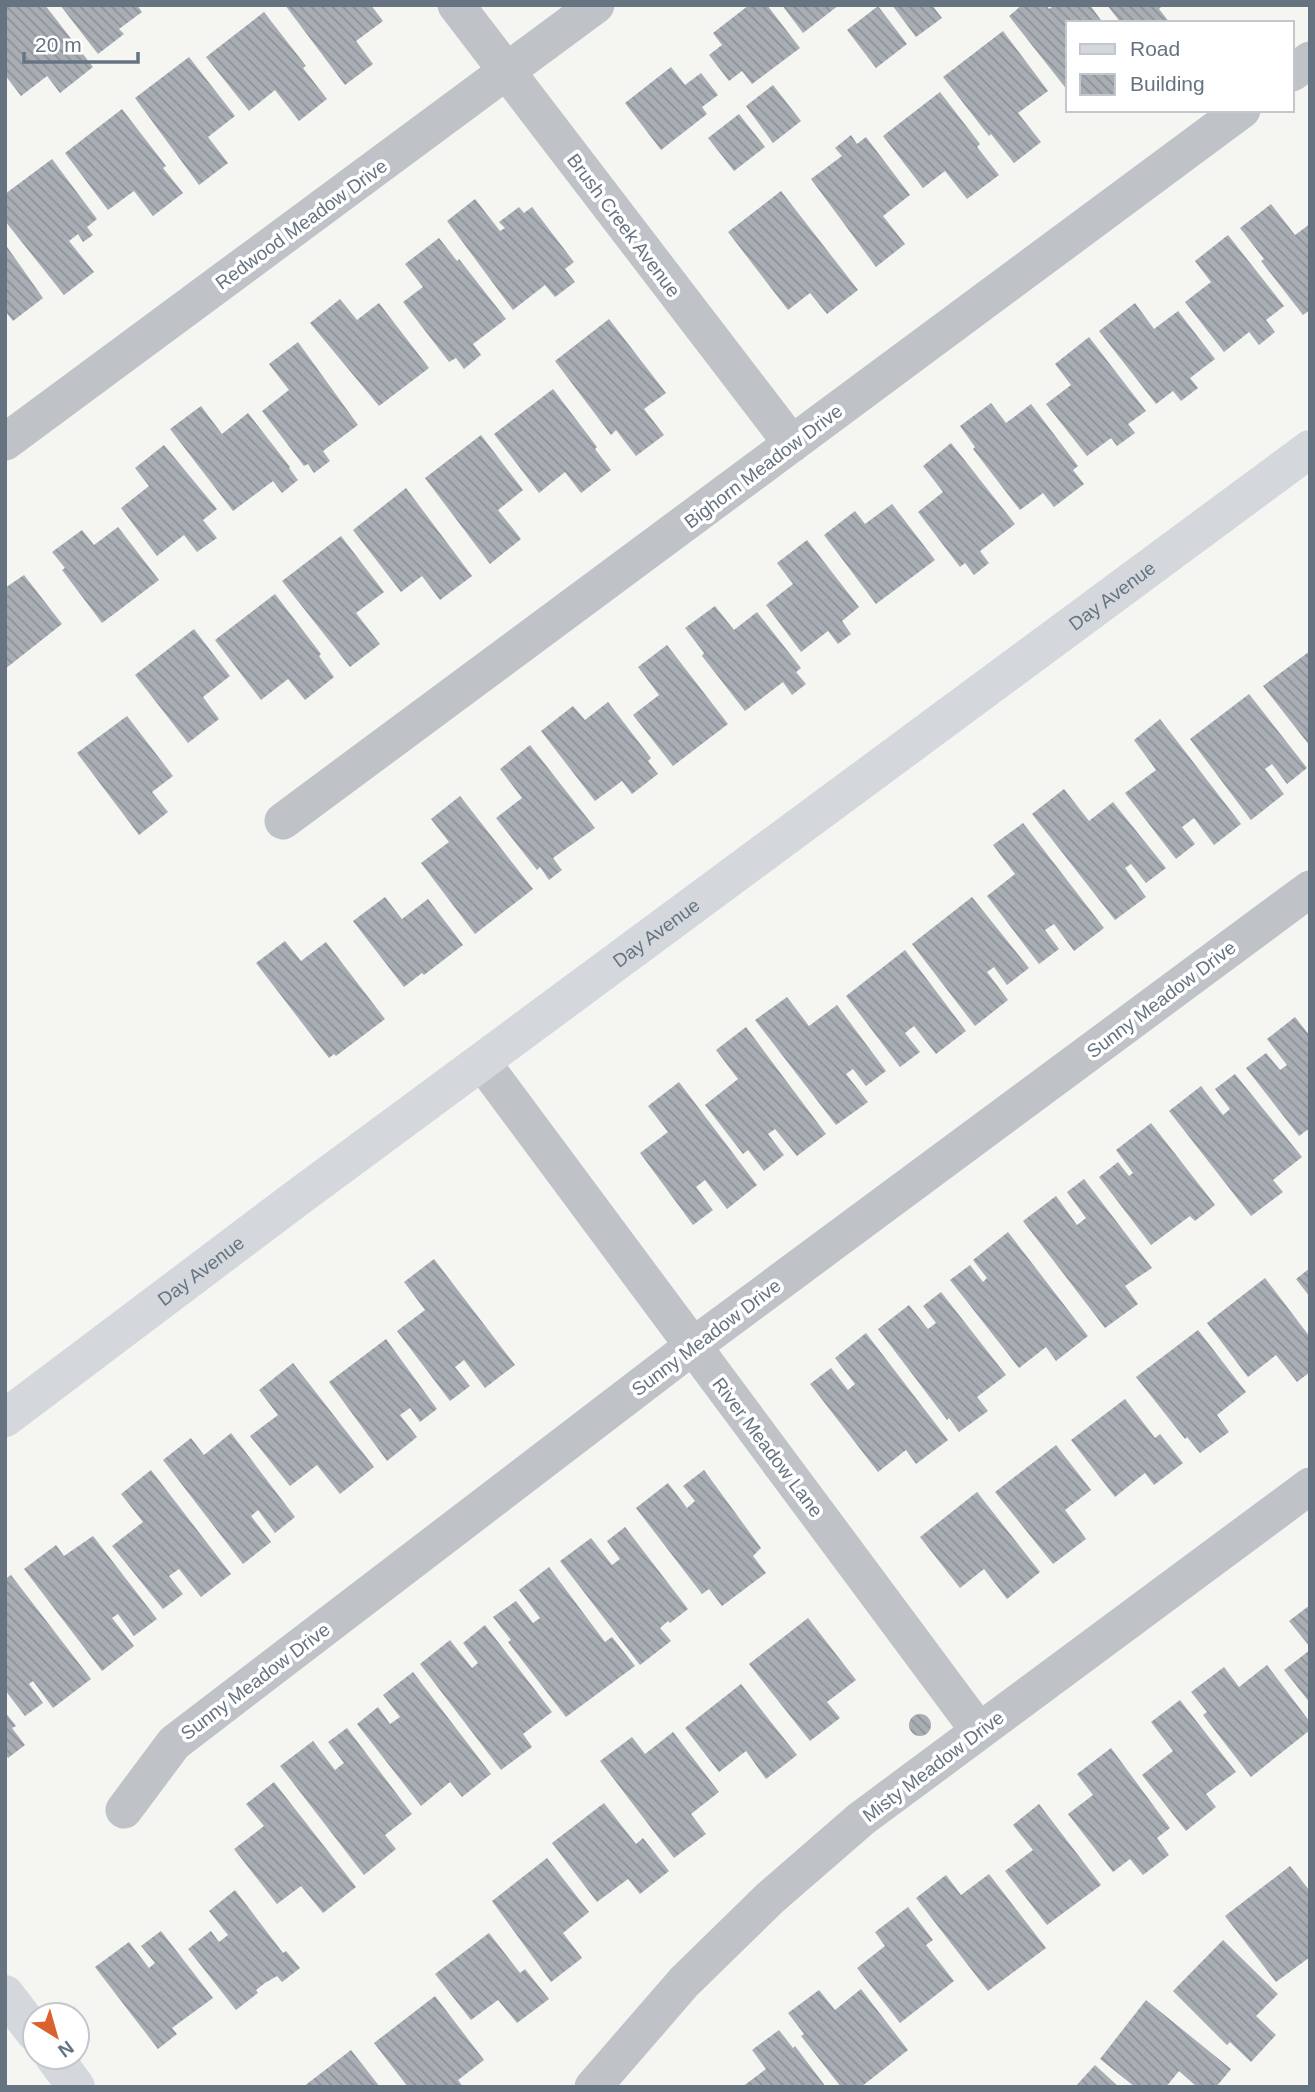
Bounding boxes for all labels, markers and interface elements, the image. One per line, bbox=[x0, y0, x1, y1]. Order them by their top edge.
scale bar bbox=[24, 21, 138, 65]
legend bbox=[1066, 21, 1294, 112]
text: 20 m bbox=[35, 33, 82, 56]
text: Road bbox=[1130, 37, 1180, 60]
text: Building bbox=[1130, 72, 1205, 95]
street label: Brush Creek Avenue bbox=[563, 150, 684, 301]
street label: Redwood Meadow Drive bbox=[211, 155, 391, 294]
street label: Bighorn Meadow Drive bbox=[680, 400, 846, 533]
street label: Day Avenue bbox=[1065, 557, 1159, 635]
street label: Day Avenue bbox=[609, 894, 704, 972]
street label: Sunny Meadow Drive bbox=[1083, 937, 1240, 1062]
street label: Day Avenue bbox=[154, 1232, 248, 1310]
street label: Sunny Meadow Drive bbox=[628, 1275, 785, 1400]
street label: River Meadow Lane bbox=[708, 1374, 827, 1521]
street label: Sunny Meadow Drive bbox=[177, 1619, 334, 1744]
street label: Misty Meadow Drive bbox=[859, 1707, 1008, 1826]
north arrow bbox=[21, 2001, 91, 2071]
text: N bbox=[54, 2037, 78, 2062]

